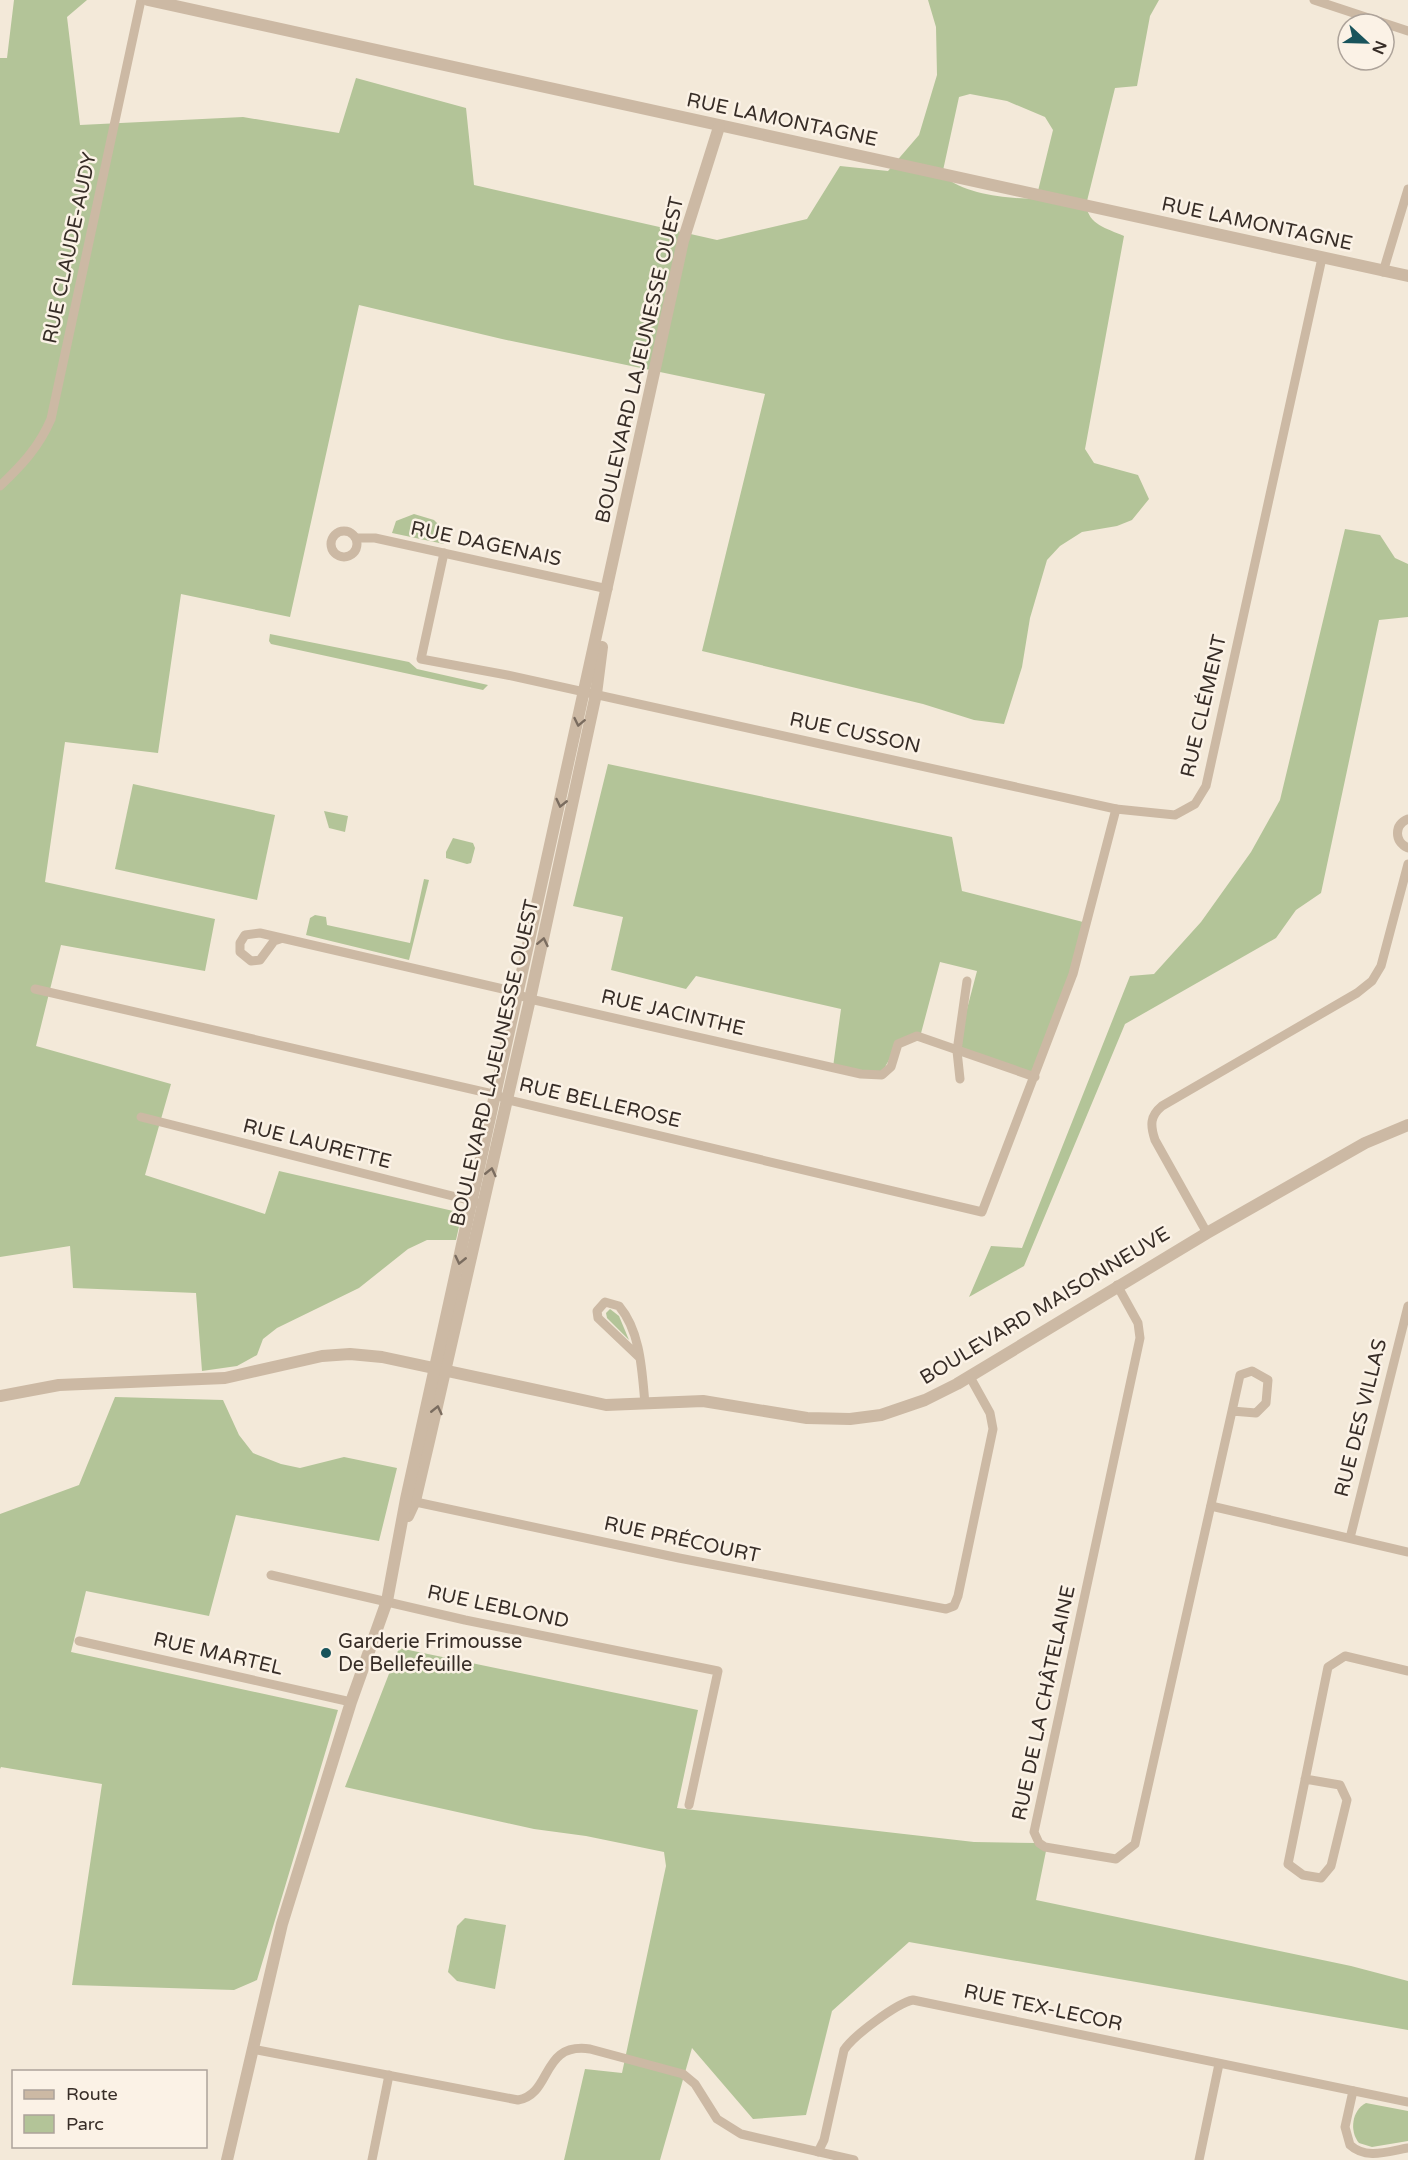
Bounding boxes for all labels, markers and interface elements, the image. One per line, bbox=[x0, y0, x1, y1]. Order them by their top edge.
north arrow bbox=[1336, 12, 1396, 72]
text: N bbox=[1367, 38, 1391, 57]
street label: RUE LAMONTAGNE bbox=[684, 88, 880, 152]
street label: RUE CLAUDE-AUDY bbox=[38, 150, 102, 346]
street label: RUE LAMONTAGNE bbox=[1159, 192, 1355, 256]
street label: BOULEVARD LAJEUNESSE OUEST bbox=[591, 194, 689, 526]
street label: RUE DAGENAIS bbox=[408, 516, 564, 572]
street label: RUE CLÉMENT bbox=[1175, 632, 1232, 780]
street label: RUE CUSSON bbox=[787, 707, 923, 759]
one-way arrow bbox=[573, 717, 586, 727]
one-way arrow bbox=[556, 797, 569, 807]
street label: BOULEVARD LAJEUNESSE OUEST bbox=[446, 897, 544, 1229]
one-way arrow bbox=[536, 937, 549, 947]
street label: RUE JACINTHE bbox=[599, 985, 747, 1041]
street label: RUE BELLEROSE bbox=[517, 1073, 683, 1133]
street label: RUE LAURETTE bbox=[240, 1114, 394, 1174]
one-way arrow bbox=[484, 1168, 497, 1178]
street label: BOULEVARD MAISONNEUVE bbox=[916, 1222, 1174, 1390]
one-way arrow bbox=[454, 1254, 467, 1264]
street label: RUE DES VILLAS bbox=[1330, 1336, 1392, 1500]
one-way arrow bbox=[429, 1406, 442, 1416]
street label: RUE PRÉCOURT bbox=[602, 1511, 762, 1568]
street label: RUE LEBLOND bbox=[425, 1580, 571, 1634]
street label: RUE DE LA CHÂTELAINE bbox=[1006, 1583, 1081, 1823]
street label: RUE MARTEL bbox=[151, 1627, 286, 1681]
place label: Garderie Frimousse De Bellefeuille bbox=[338, 1630, 522, 1677]
marker: Garderie Frimousse De Bellefeuille bbox=[319, 1646, 333, 1660]
street label: RUE TEX-LECOR bbox=[962, 1979, 1124, 2037]
legend bbox=[12, 2070, 207, 2148]
text: Route bbox=[66, 2083, 118, 2105]
text: Parc bbox=[66, 2113, 104, 2135]

